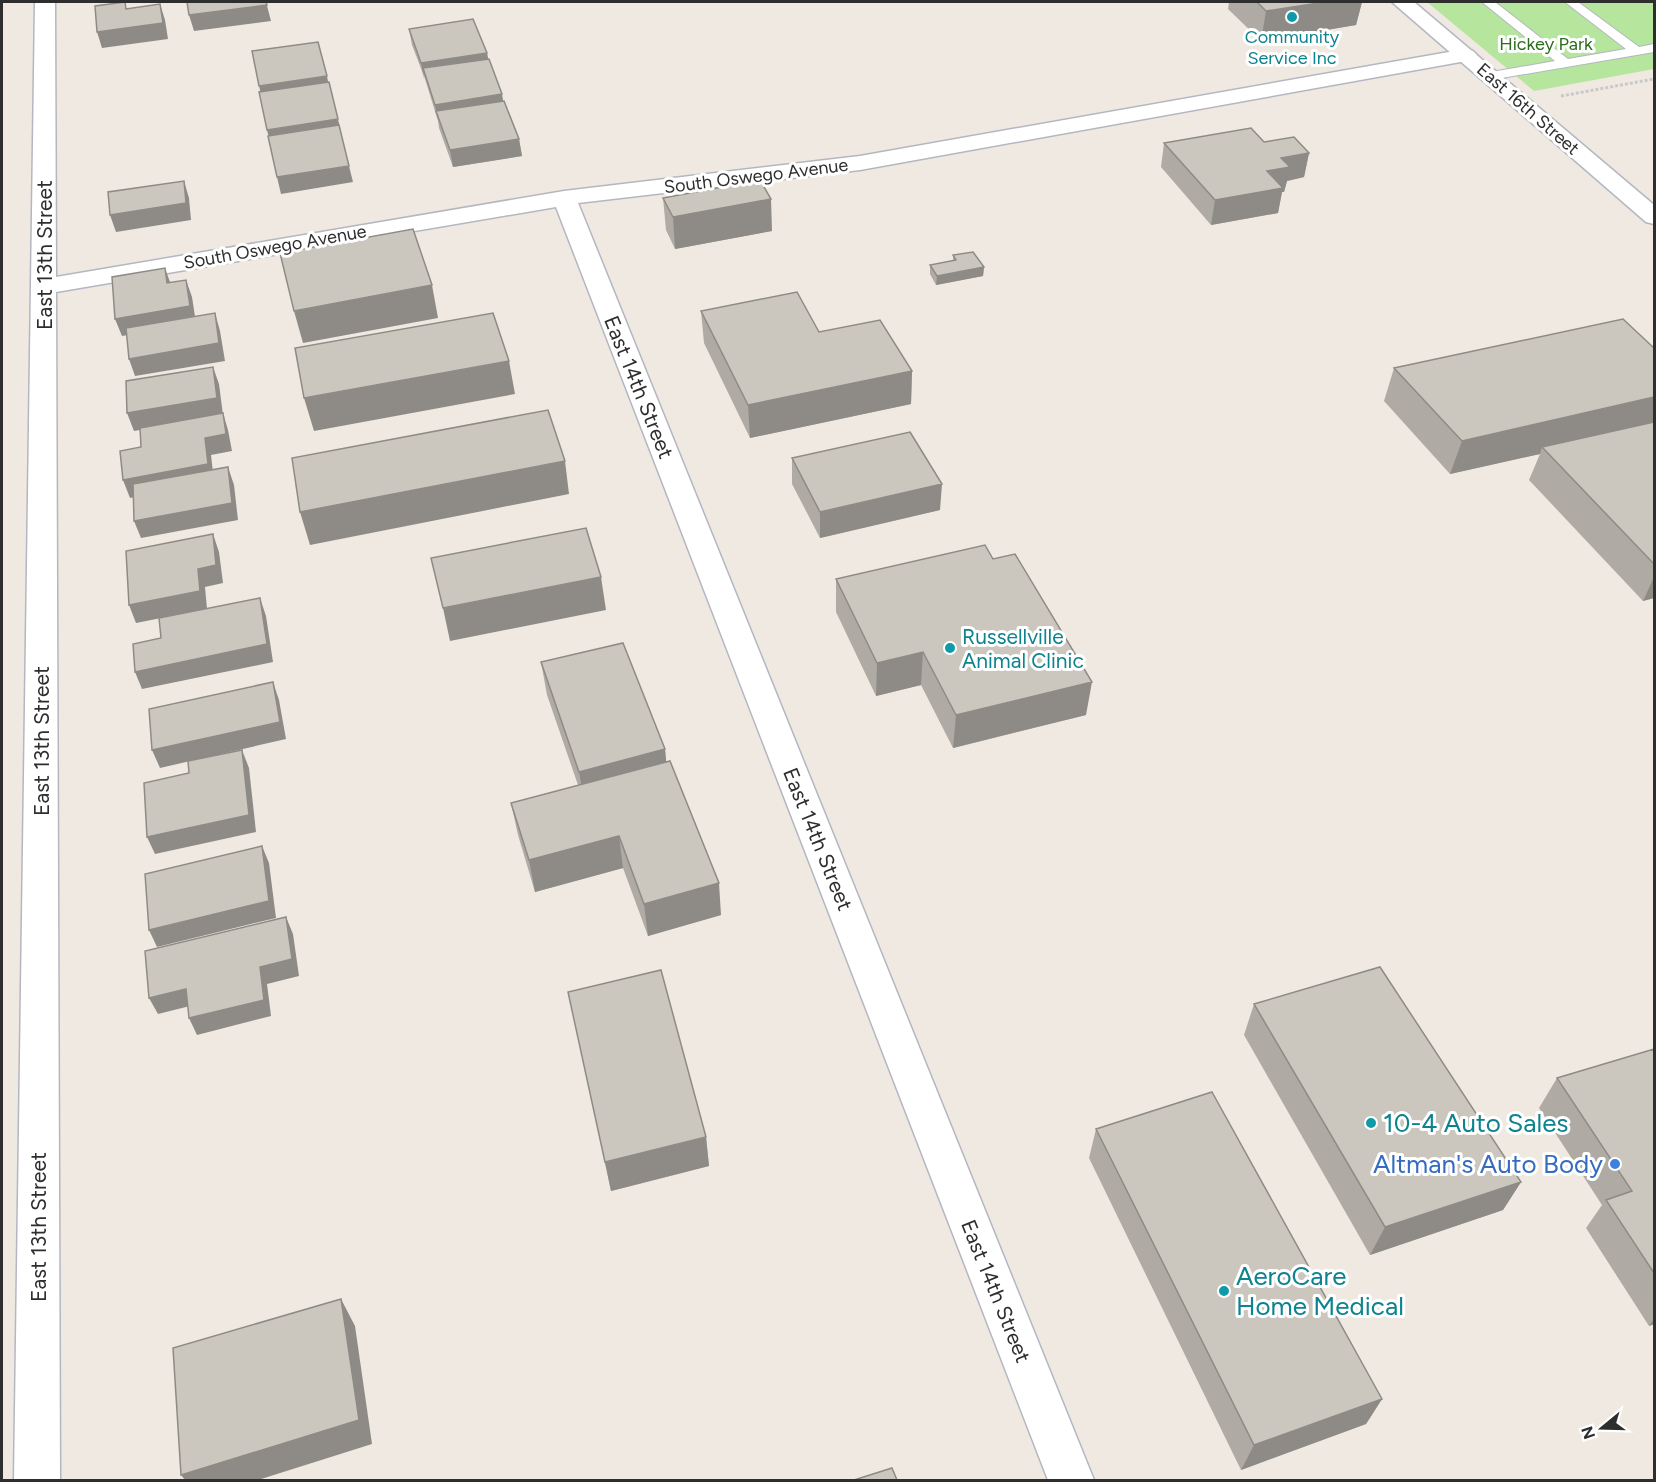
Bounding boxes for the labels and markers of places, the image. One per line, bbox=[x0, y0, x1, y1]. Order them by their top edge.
marker: Community Service Inc bbox=[1285, 10, 1299, 24]
place label: Community Service Inc bbox=[1245, 26, 1340, 69]
place label: Russellville Animal Clinic bbox=[962, 624, 1084, 673]
marker: Russellville Animal Clinic bbox=[943, 641, 957, 655]
place label: 10-4 Auto Sales bbox=[1383, 1107, 1568, 1139]
marker: 10-4 Auto Sales bbox=[1364, 1116, 1378, 1130]
place label: Altman's Auto Body bbox=[1373, 1148, 1603, 1180]
marker: Altman's Auto Body bbox=[1608, 1157, 1622, 1171]
place label: AeroCare Home Medical bbox=[1236, 1260, 1404, 1322]
marker: AeroCare Home Medical bbox=[1217, 1284, 1231, 1298]

